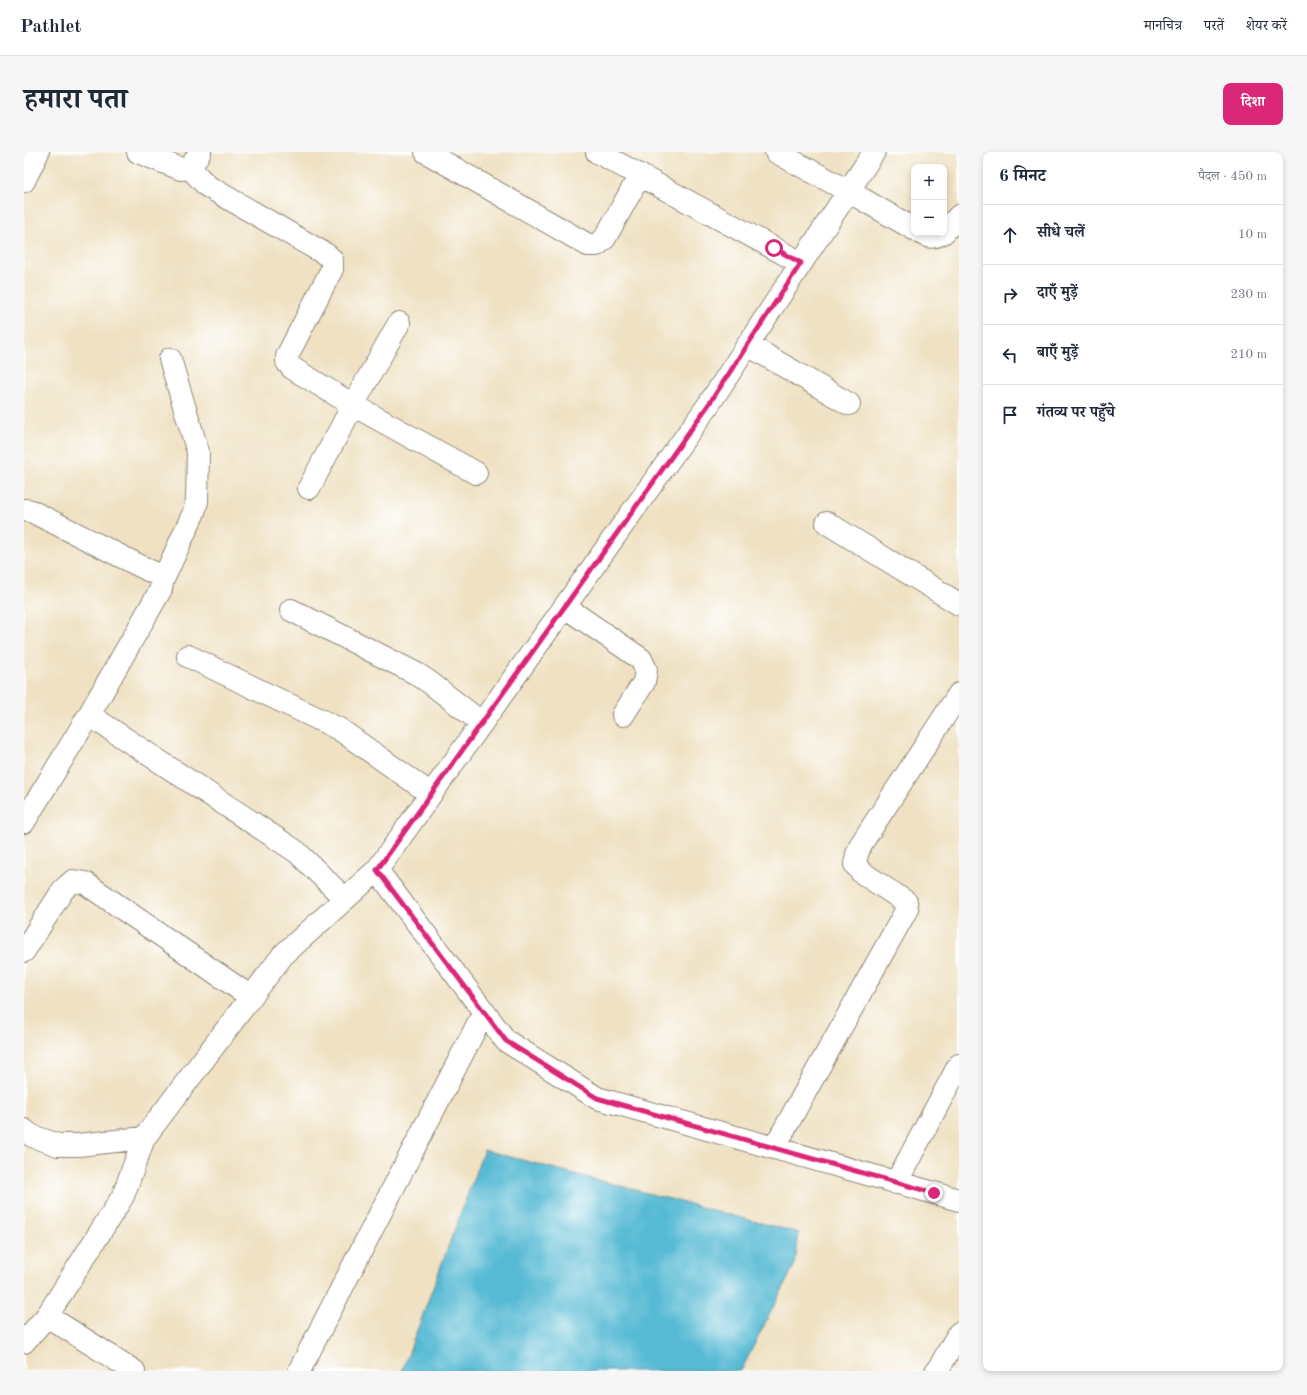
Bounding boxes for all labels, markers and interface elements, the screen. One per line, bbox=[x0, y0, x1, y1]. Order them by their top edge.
text: Pathlet bbox=[20, 18, 81, 37]
text: मानचित्र bbox=[1144, 19, 1182, 33]
text: परतें bbox=[1204, 19, 1224, 33]
text: शेयर करें bbox=[1246, 19, 1287, 33]
button: दिशा bbox=[1223, 83, 1283, 125]
text: हमारा पता bbox=[24, 87, 127, 115]
map controls bbox=[911, 164, 947, 236]
button: + bbox=[911, 164, 947, 200]
text: 6 मिनट bbox=[999, 168, 1046, 185]
text: पैदल · 450 m bbox=[1198, 170, 1267, 183]
button: − bbox=[911, 200, 947, 236]
icon: ahead bbox=[999, 224, 1021, 246]
text: सीधे चलें bbox=[1037, 226, 1085, 241]
text: 10 m bbox=[1238, 228, 1267, 241]
route start bbox=[765, 239, 783, 257]
icon: right bbox=[999, 284, 1021, 306]
text: दाएँ मुड़ें bbox=[1037, 286, 1078, 301]
text: 230 m bbox=[1230, 288, 1267, 301]
icon: left bbox=[999, 344, 1021, 366]
text: बाएँ मुड़ें bbox=[1037, 346, 1078, 361]
text: 210 m bbox=[1230, 348, 1267, 361]
icon: arrive bbox=[999, 404, 1021, 426]
text: गंतव्य पर पहुँचे bbox=[1037, 406, 1115, 421]
route end bbox=[925, 1184, 943, 1202]

